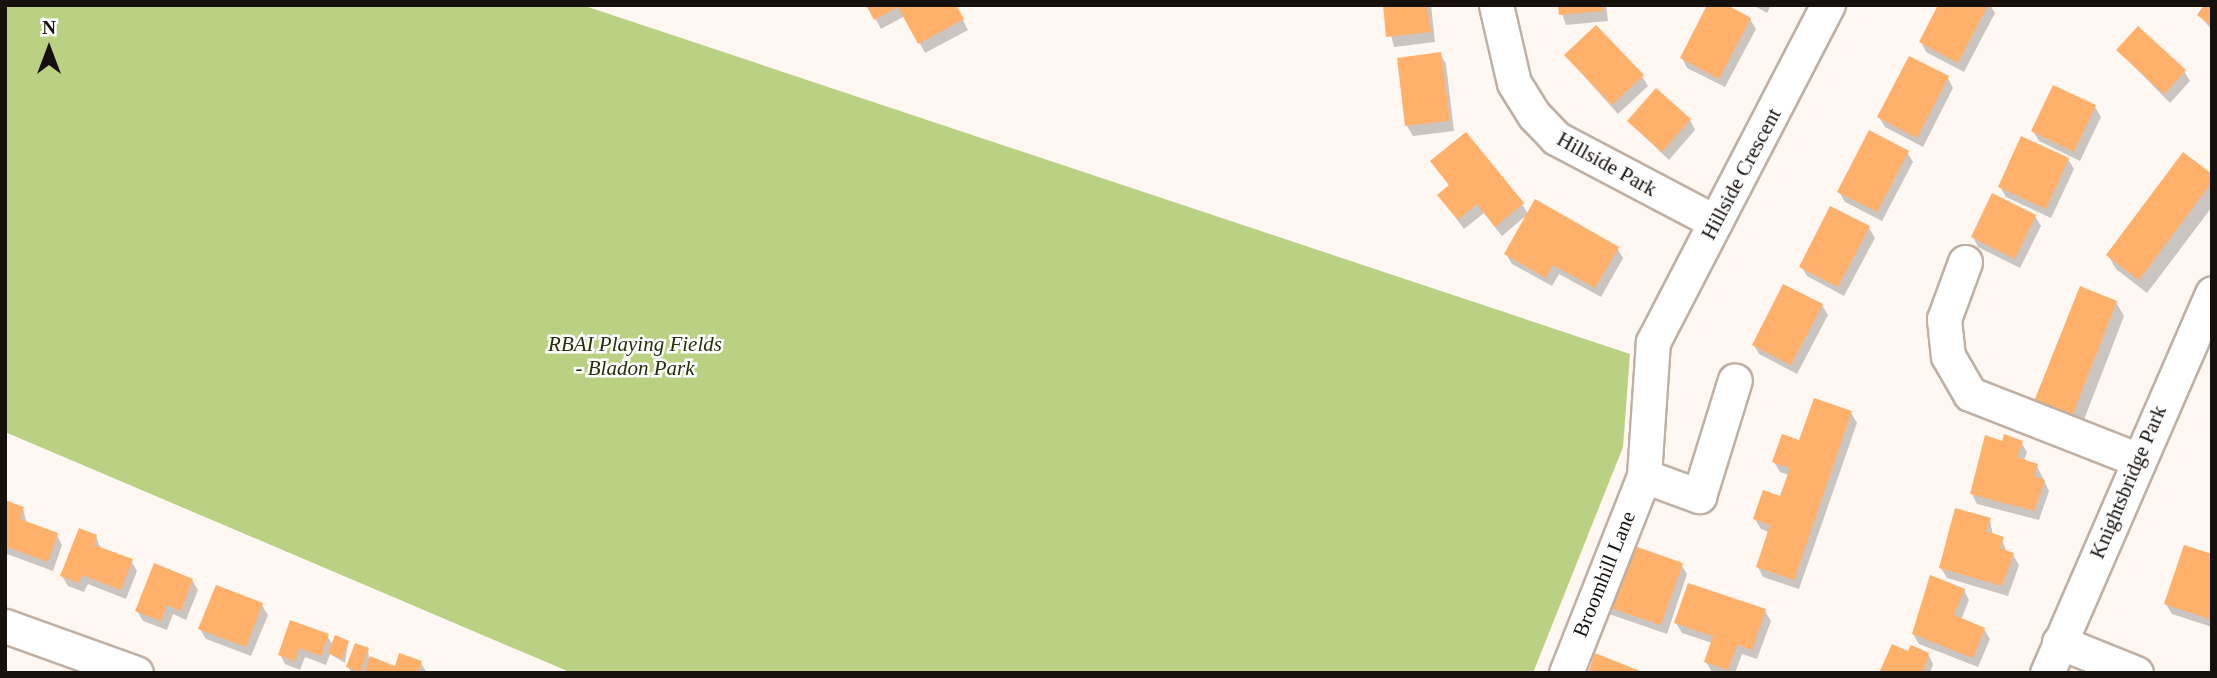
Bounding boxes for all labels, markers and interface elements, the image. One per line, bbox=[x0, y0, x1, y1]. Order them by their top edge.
north arrow bbox=[14, 14, 84, 84]
text: N bbox=[42, 17, 56, 38]
street label: Hillside Crescent bbox=[1696, 104, 1786, 244]
street label: Hillside Park bbox=[1553, 126, 1661, 202]
park label: RBAI Playing Fields - Bladon Park bbox=[548, 331, 722, 381]
street label: Knightsbridge Park bbox=[2084, 402, 2172, 562]
street label: Broomhill Lane bbox=[1567, 507, 1641, 641]

